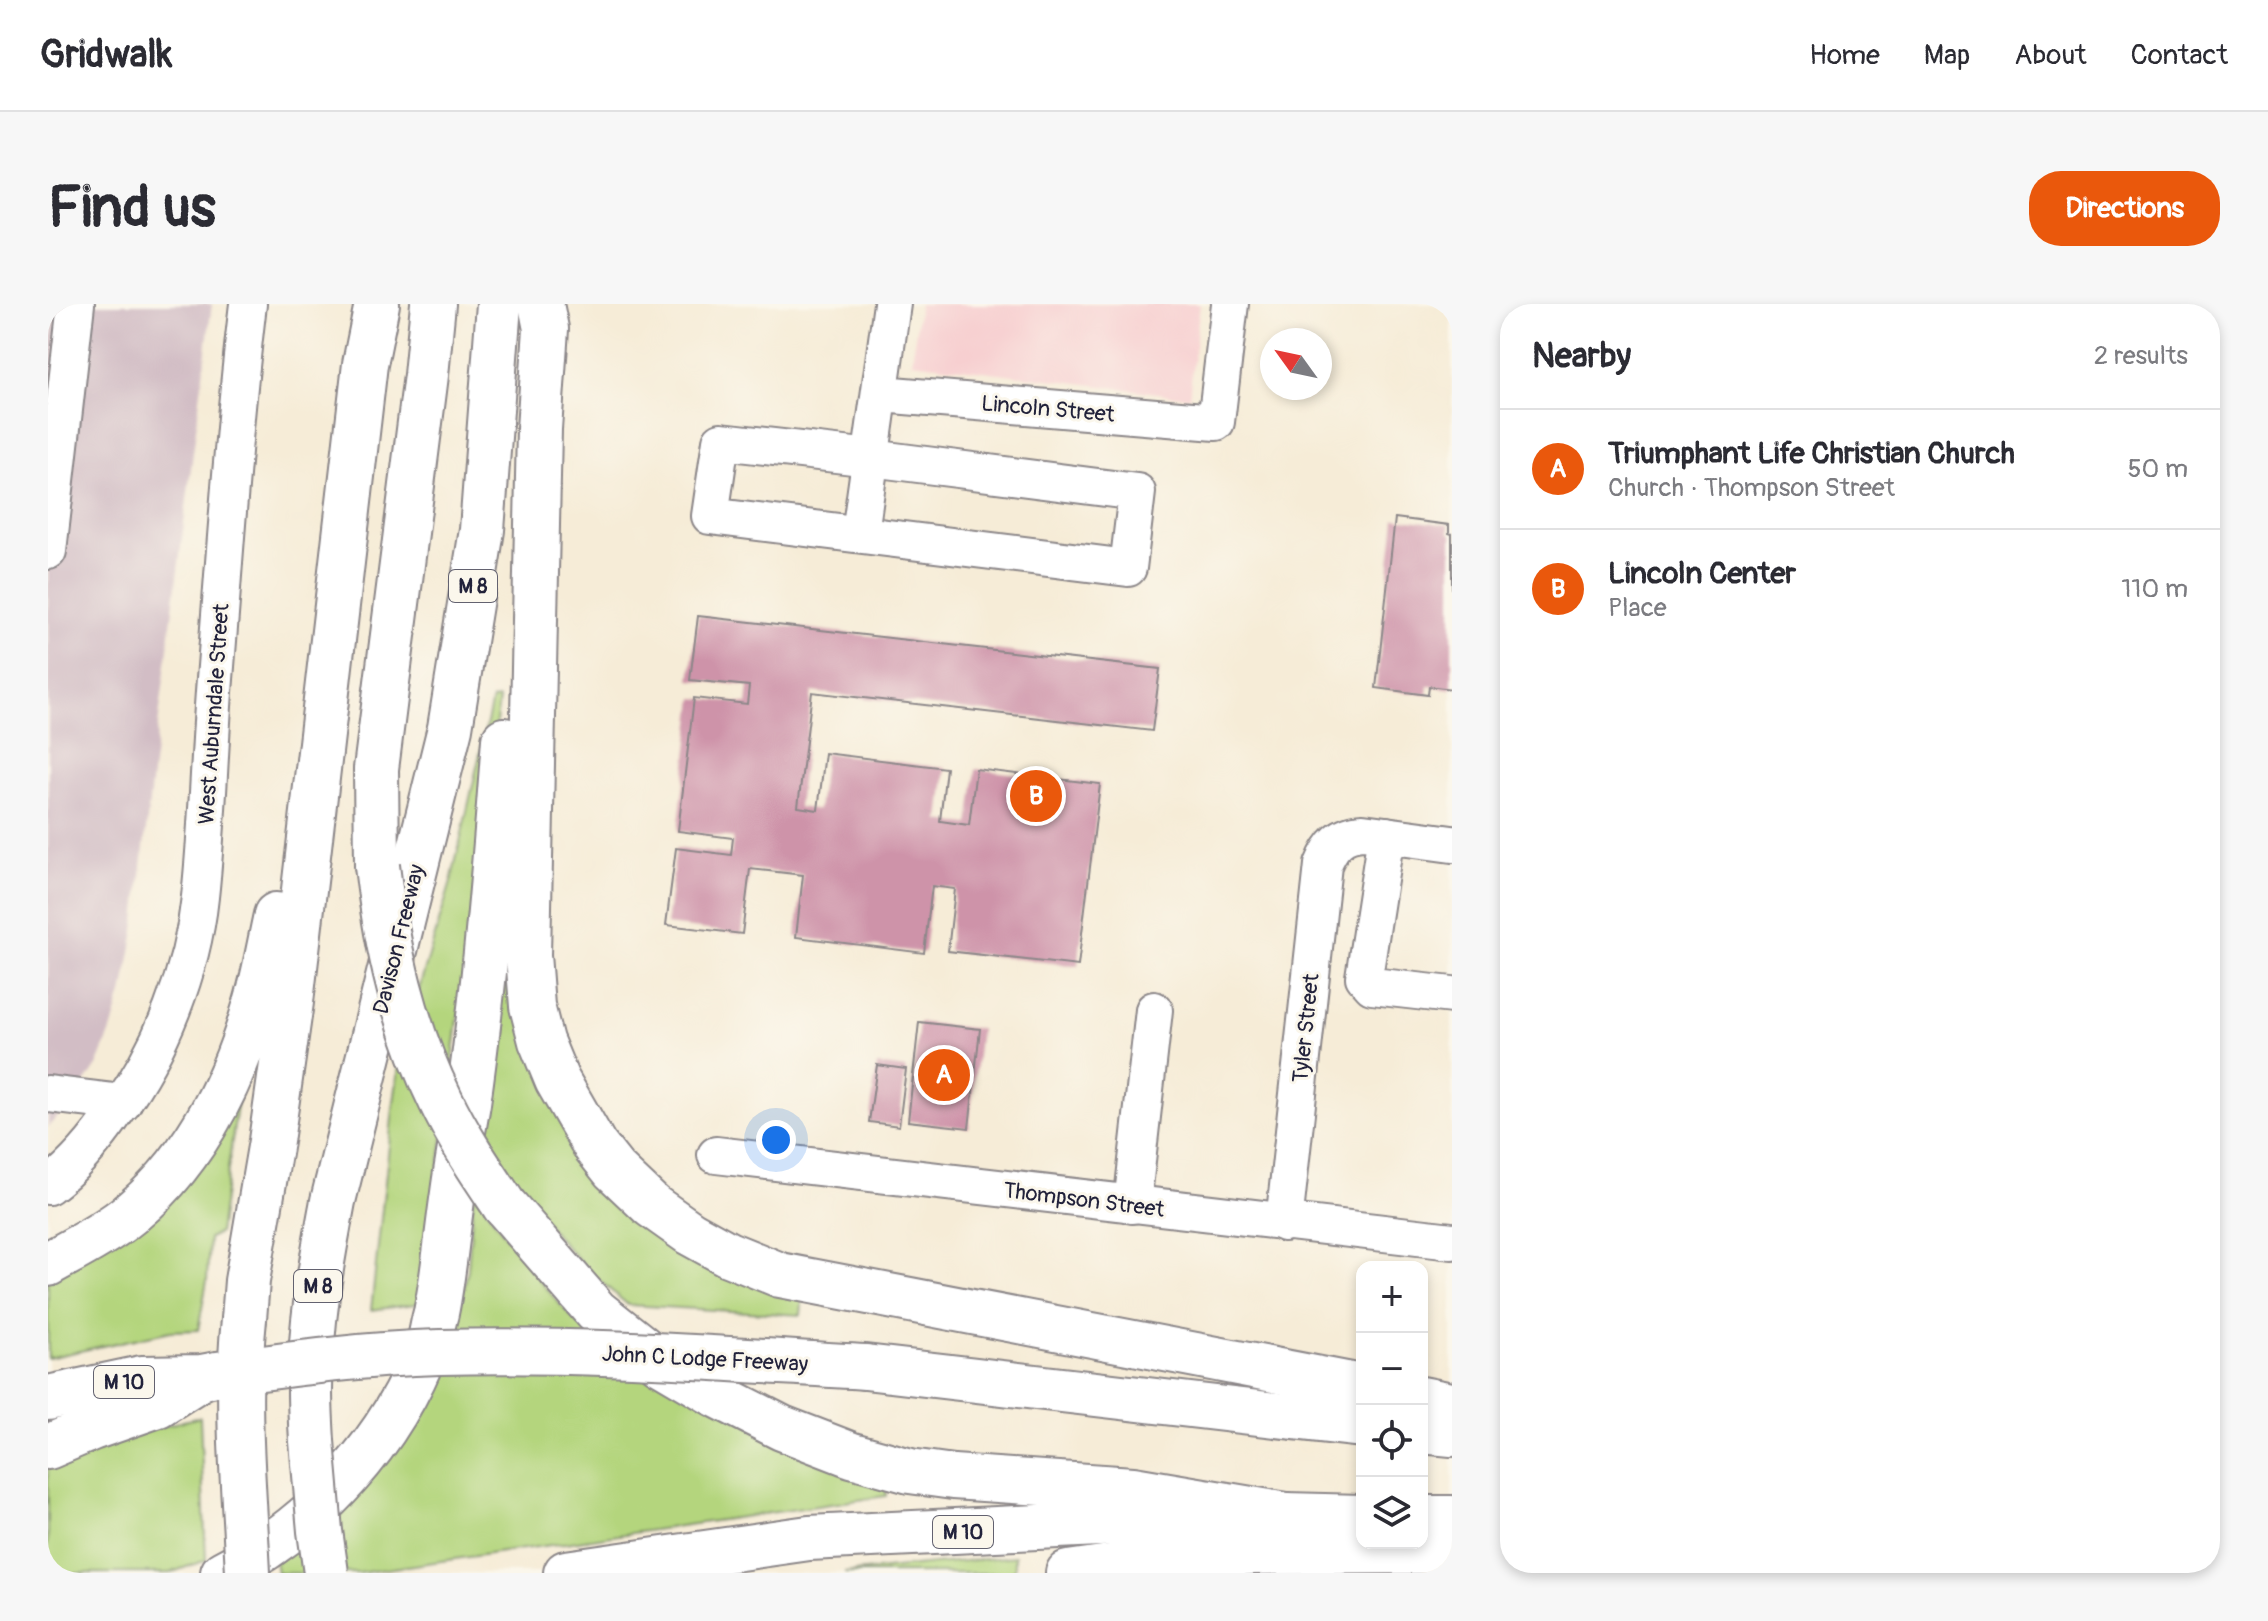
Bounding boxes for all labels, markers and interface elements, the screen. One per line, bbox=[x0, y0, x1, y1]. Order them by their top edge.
text: Gridwalk bbox=[40, 31, 172, 79]
text: Home bbox=[1809, 38, 1880, 73]
text: Map bbox=[1924, 38, 1970, 73]
text: About bbox=[2014, 38, 2087, 73]
text: Contact bbox=[2131, 38, 2228, 73]
button: Directions bbox=[2029, 171, 2220, 246]
text: Find us bbox=[48, 174, 216, 243]
north arrow bbox=[1260, 328, 1332, 400]
text: Nearby bbox=[1532, 335, 1631, 378]
text: 2 results bbox=[2094, 340, 2188, 372]
street label: Lincoln Street bbox=[980, 389, 1116, 429]
text: Triumphant Life Christian Church bbox=[1608, 435, 2015, 472]
text: A bbox=[1550, 453, 1566, 485]
text: 50 m bbox=[2127, 453, 2188, 485]
text: Church · Thompson Street bbox=[1608, 472, 1895, 504]
text: Lincoln Center bbox=[1608, 555, 1796, 592]
road number: M 8 bbox=[449, 570, 497, 602]
text: B bbox=[1551, 573, 1565, 605]
text: 110 m bbox=[2121, 573, 2188, 605]
text: Place bbox=[1608, 592, 1667, 624]
street label: West Auburndale Street bbox=[192, 603, 236, 825]
pin: B bbox=[1010, 766, 1062, 826]
street label: Davison Freeway bbox=[367, 861, 431, 1017]
street label: Tyler Street bbox=[1286, 972, 1326, 1084]
pin: A bbox=[918, 1045, 970, 1105]
your location bbox=[756, 1120, 796, 1160]
street label: Thompson Street bbox=[1002, 1176, 1166, 1224]
map controls bbox=[1356, 1261, 1428, 1549]
button: + bbox=[1356, 1261, 1428, 1333]
road number: M 8 bbox=[294, 1270, 342, 1302]
button: − bbox=[1356, 1333, 1428, 1405]
street label: John C Lodge Freeway bbox=[601, 1340, 809, 1378]
road number: M 10 bbox=[94, 1366, 154, 1398]
button: locate bbox=[1356, 1405, 1428, 1477]
button: layers bbox=[1356, 1477, 1428, 1549]
road number: M 10 bbox=[933, 1516, 993, 1548]

